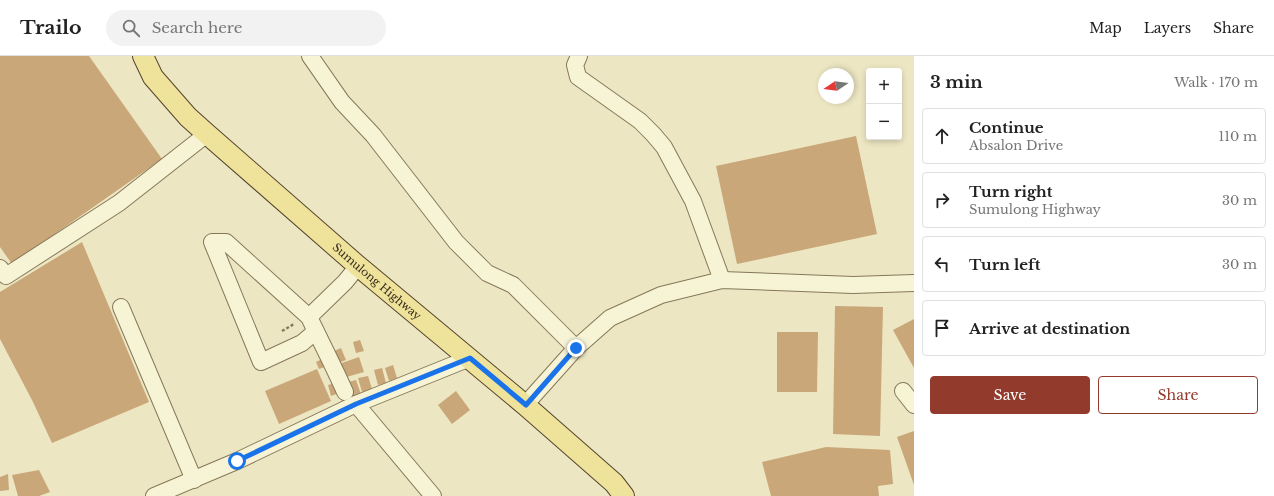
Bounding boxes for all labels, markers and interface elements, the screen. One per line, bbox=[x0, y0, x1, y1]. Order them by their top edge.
search box bbox=[106, 10, 386, 46]
text: Trailo bbox=[20, 16, 82, 39]
icon: search bbox=[120, 17, 142, 39]
text: Search here bbox=[152, 18, 242, 37]
text: Map bbox=[1089, 19, 1122, 37]
text: Layers bbox=[1144, 19, 1191, 37]
text: Share bbox=[1213, 19, 1254, 37]
north arrow bbox=[818, 68, 854, 104]
map controls bbox=[866, 68, 902, 140]
button: + bbox=[866, 68, 902, 104]
text: 3 min bbox=[930, 72, 983, 93]
text: Walk · 170 m bbox=[1174, 74, 1258, 91]
button: − bbox=[866, 104, 902, 140]
text: Continue bbox=[969, 118, 1044, 137]
icon: ahead bbox=[931, 125, 953, 147]
text: 110 m bbox=[1218, 128, 1257, 145]
text: Absalon Drive bbox=[969, 137, 1063, 154]
text: Turn right bbox=[969, 182, 1052, 201]
icon: right bbox=[931, 189, 953, 211]
text: 30 m bbox=[1222, 192, 1257, 209]
text: Sumulong Highway bbox=[969, 201, 1101, 218]
street label: Sumulong Highway bbox=[330, 240, 424, 323]
icon: left bbox=[931, 253, 953, 275]
text: Turn left bbox=[969, 255, 1040, 274]
text: 30 m bbox=[1222, 256, 1257, 273]
icon: arrive bbox=[931, 317, 953, 339]
text: Arrive at destination bbox=[969, 319, 1130, 338]
route end bbox=[567, 339, 585, 357]
button: Save bbox=[930, 376, 1090, 414]
button: Share bbox=[1098, 376, 1258, 414]
route start bbox=[228, 452, 246, 470]

